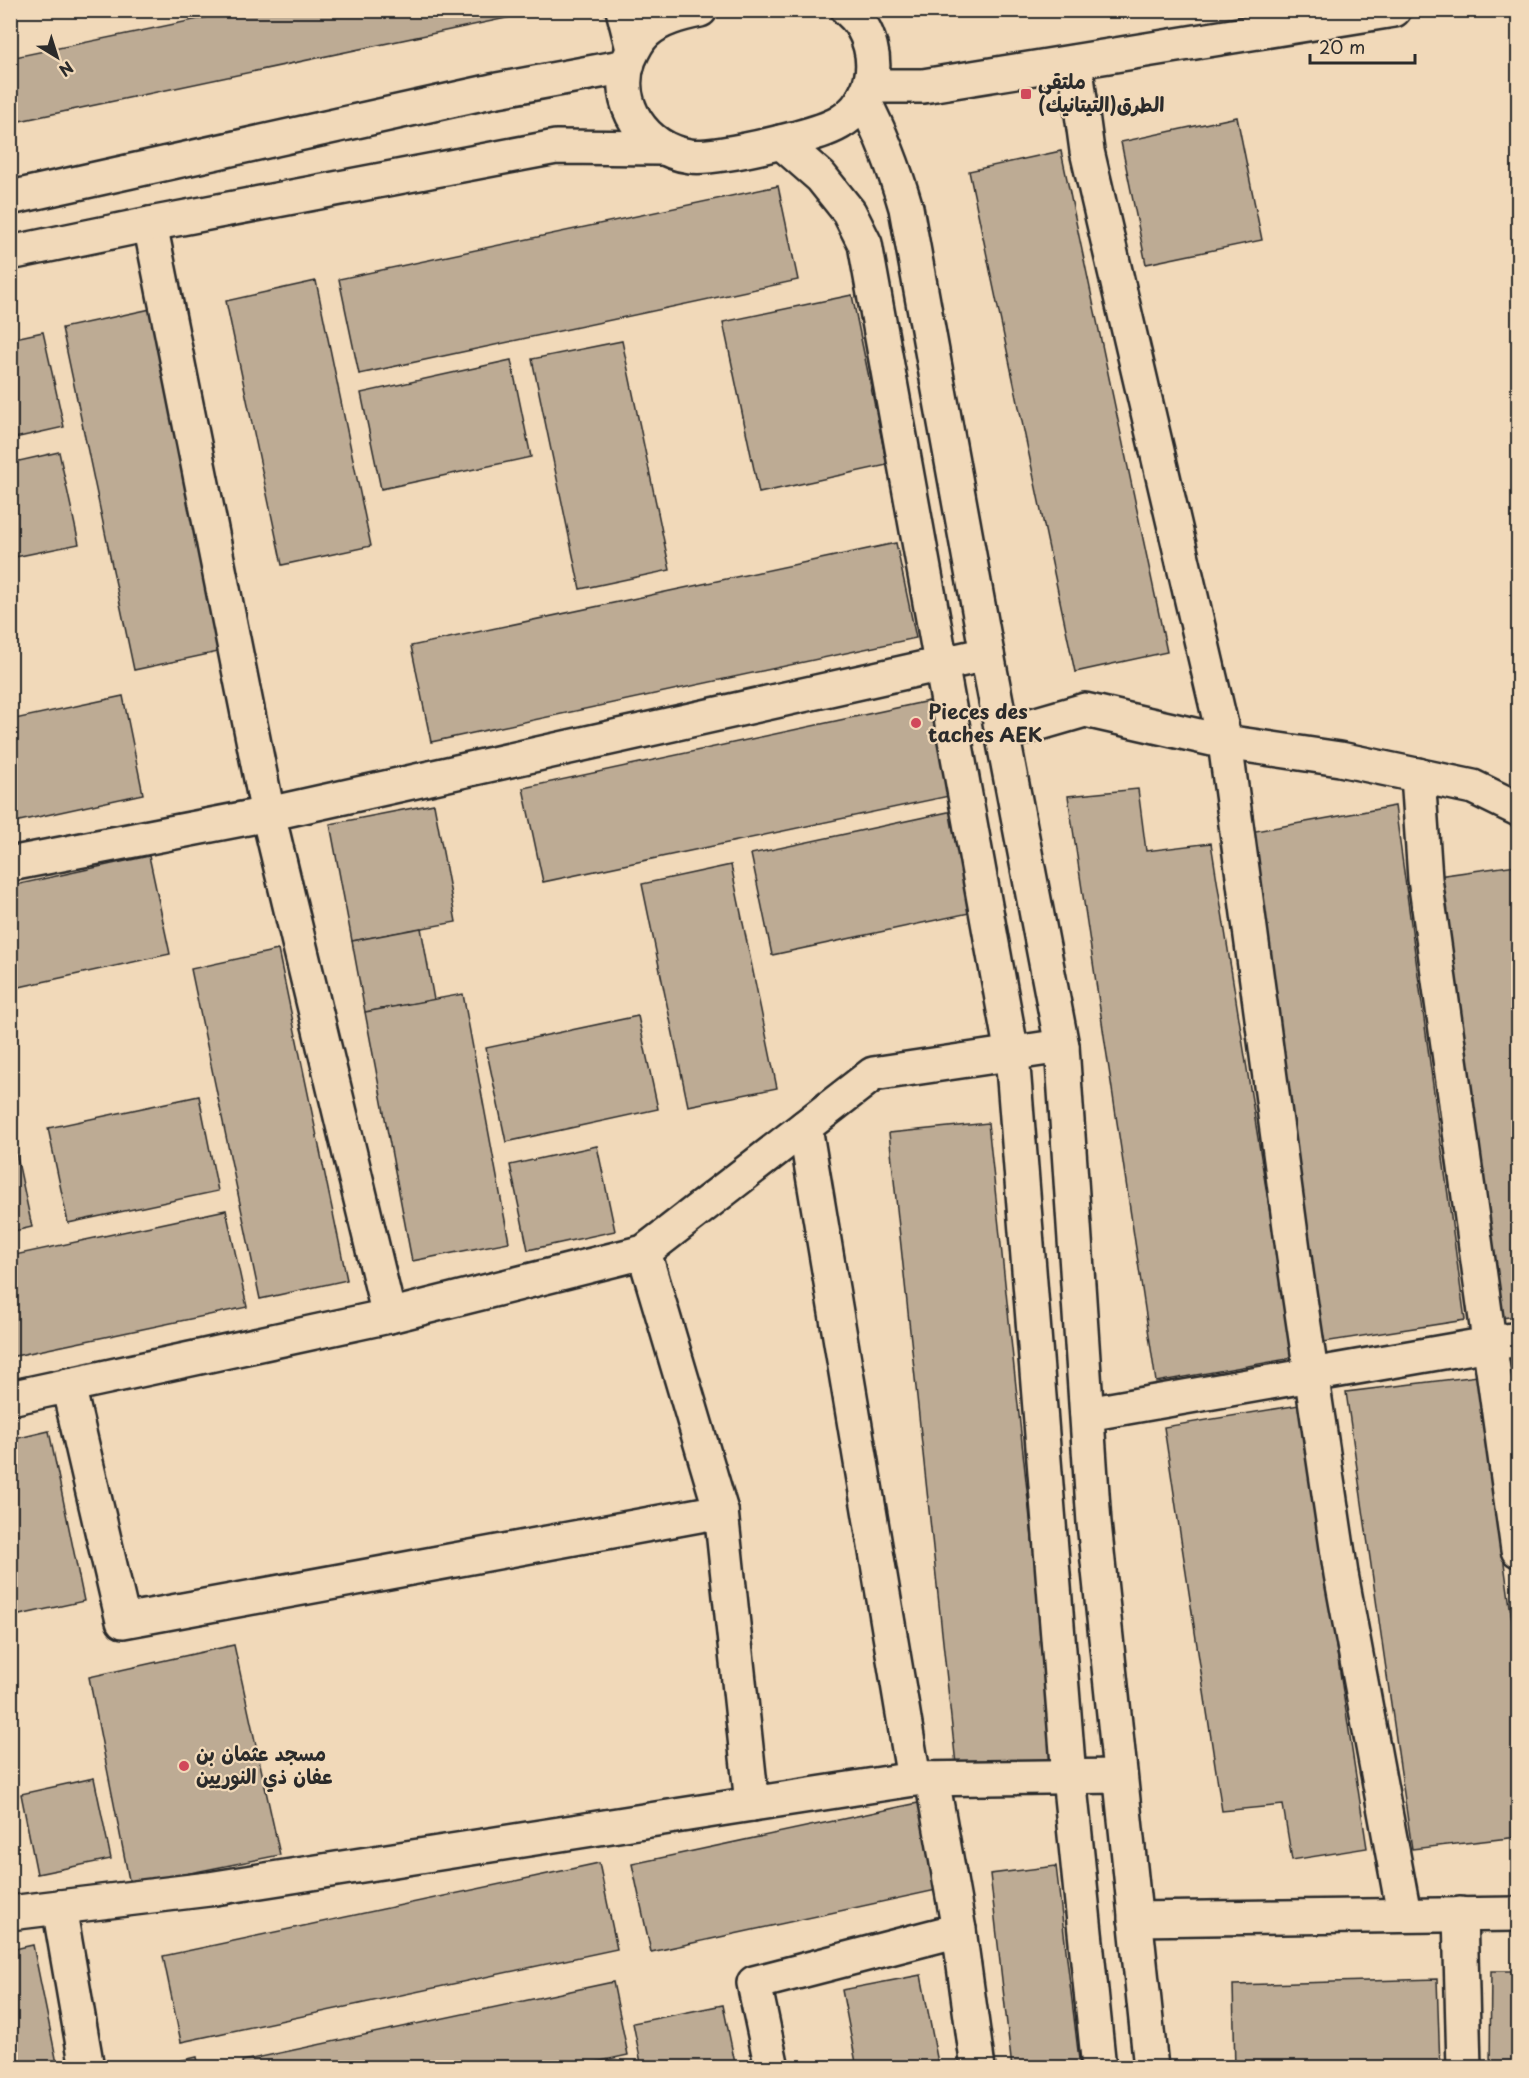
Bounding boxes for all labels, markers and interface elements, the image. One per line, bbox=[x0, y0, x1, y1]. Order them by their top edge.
north arrow bbox=[27, 27, 87, 87]
scale bar bbox=[1310, 27, 1415, 65]
text: 20 m bbox=[1319, 33, 1365, 60]
text: N bbox=[54, 56, 79, 83]
place label: ملتقى الطرق(التيتانيك) bbox=[1038, 66, 1164, 119]
marker: ملتقى الطرق(التيتانيك) bbox=[1019, 87, 1033, 101]
place label: Pieces des taches AEK bbox=[928, 696, 1043, 749]
marker: Pieces des taches AEK bbox=[909, 716, 923, 730]
place label: مسجد عثمان بن عفان ذي النوريين bbox=[196, 1738, 333, 1793]
marker: مسجد عثمان بن عفان ذي النوريين bbox=[177, 1759, 191, 1773]

